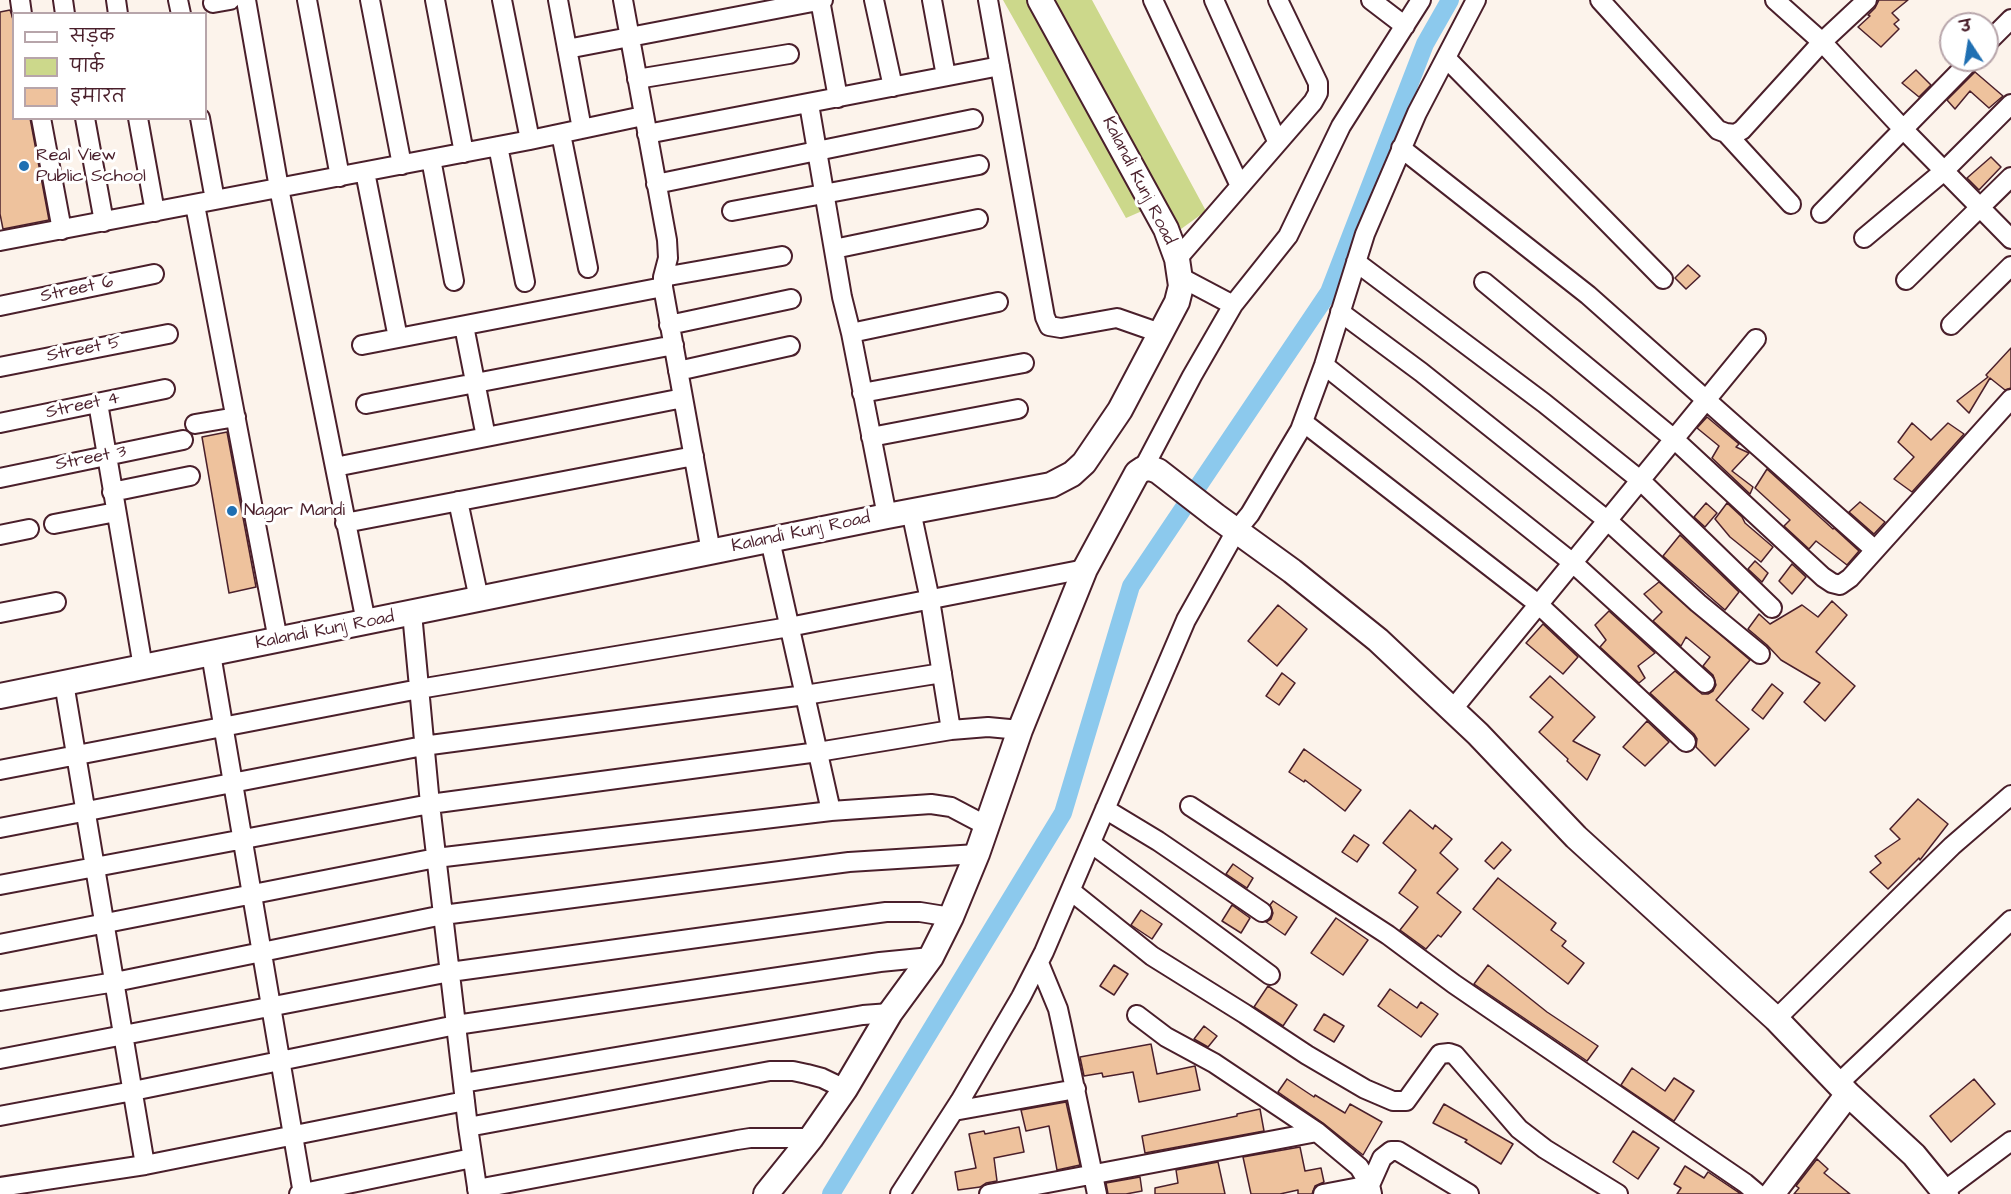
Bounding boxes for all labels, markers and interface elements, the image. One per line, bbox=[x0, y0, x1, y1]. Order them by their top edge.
legend bbox=[12, 12, 207, 120]
north arrow bbox=[1939, 12, 1999, 72]
text: उ bbox=[1958, 14, 1973, 38]
text: सड़क bbox=[70, 24, 114, 49]
text: पार्क bbox=[70, 54, 104, 79]
text: इमारत bbox=[70, 84, 125, 109]
street label: Kalandi Kunj Road bbox=[1096, 113, 1180, 249]
place label: Real View Public School bbox=[36, 145, 146, 188]
marker: Real View Public School bbox=[17, 159, 31, 173]
street label: Street 6 bbox=[39, 272, 115, 308]
street label: Street 5 bbox=[45, 332, 123, 368]
street label: Street 4 bbox=[44, 388, 122, 424]
street label: Street 3 bbox=[54, 442, 128, 476]
place label: Nagar Mandi bbox=[244, 500, 345, 522]
marker: Nagar Mandi bbox=[225, 504, 239, 518]
street label: Kalandi Kunj Road bbox=[730, 508, 872, 558]
street label: Kalandi Kunj Road bbox=[254, 607, 396, 655]

